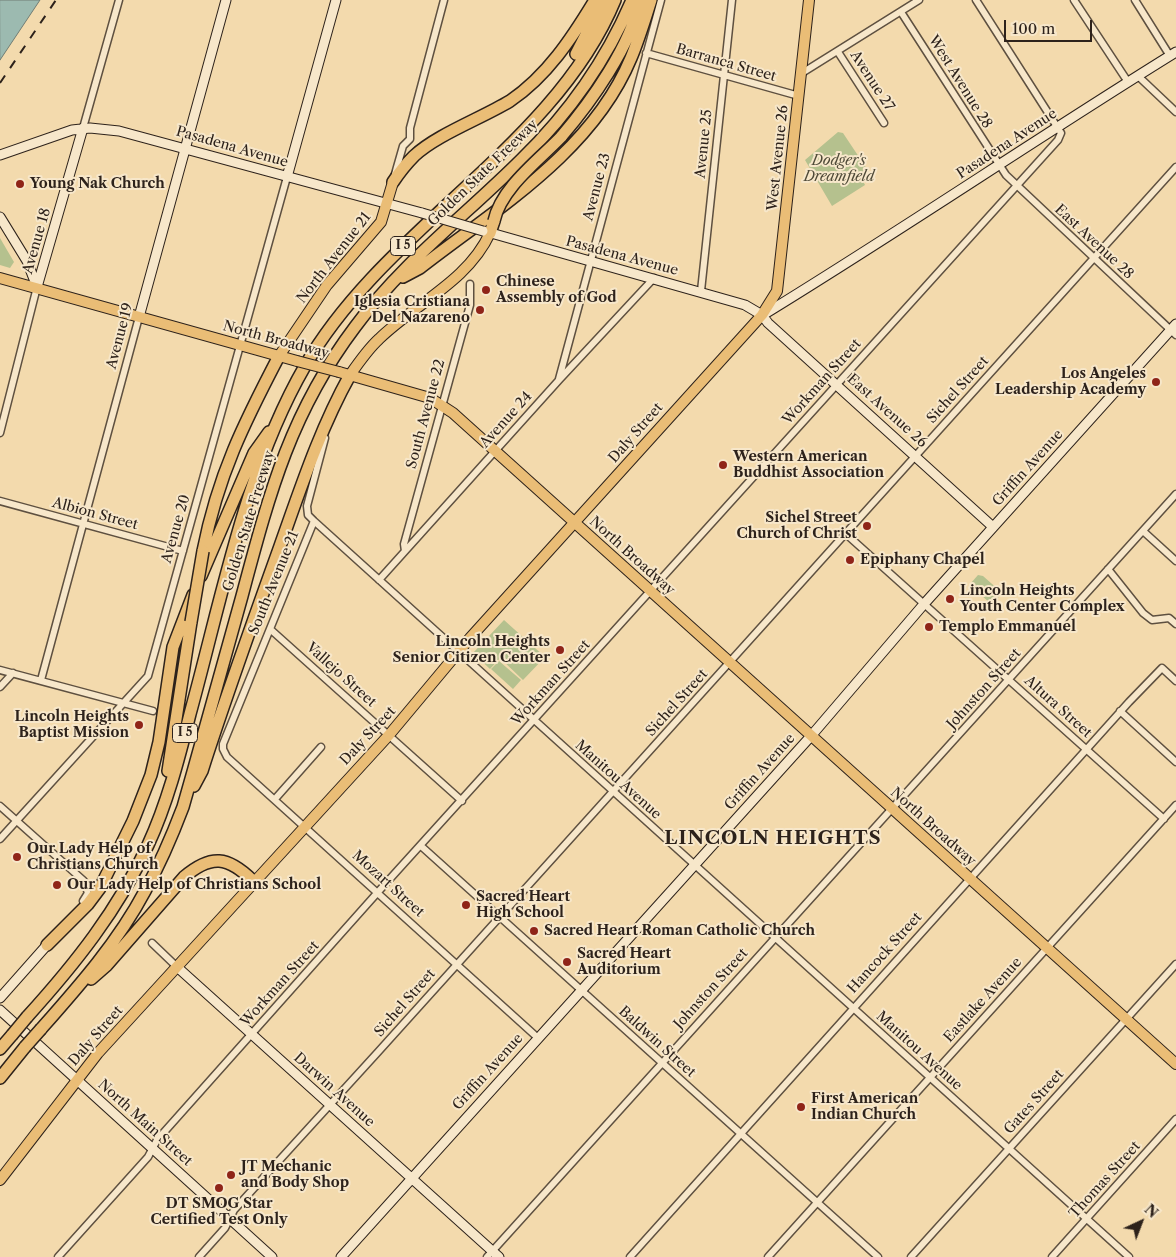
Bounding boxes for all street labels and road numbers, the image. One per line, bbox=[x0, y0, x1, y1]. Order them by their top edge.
street label: West Avenue 28 bbox=[925, 32, 995, 132]
street label: Barranca Street bbox=[674, 41, 778, 85]
street label: Avenue 27 bbox=[846, 48, 898, 114]
street label: West Avenue 26 bbox=[764, 104, 792, 212]
street label: Pasadena Avenue bbox=[954, 105, 1060, 183]
street label: Avenue 25 bbox=[692, 109, 716, 179]
street label: Golden State Freeway bbox=[425, 116, 541, 230]
street label: Pasadena Avenue bbox=[174, 123, 290, 171]
street label: Avenue 23 bbox=[580, 151, 614, 223]
street label: East Avenue 28 bbox=[1051, 201, 1137, 283]
street label: Avenue 18 bbox=[20, 206, 54, 276]
street label: North Avenue 21 bbox=[293, 209, 375, 307]
street label: Pasadena Avenue bbox=[564, 233, 680, 279]
road number: I 5 bbox=[390, 237, 416, 256]
street label: Avenue 19 bbox=[103, 301, 137, 371]
street label: North Broadway bbox=[221, 318, 331, 362]
street label: Workman Street bbox=[779, 336, 865, 428]
street label: Sichel Street bbox=[924, 353, 992, 427]
street label: South Avenue 22 bbox=[403, 357, 449, 471]
street label: East Avenue 26 bbox=[844, 371, 930, 451]
street label: Avenue 24 bbox=[476, 389, 536, 451]
street label: Daly Street bbox=[605, 400, 667, 466]
street label: Griffin Avenue bbox=[989, 426, 1067, 510]
street label: Golden State Freeway bbox=[220, 449, 278, 593]
street label: Avenue 20 bbox=[158, 493, 194, 565]
street label: Albion Street bbox=[50, 494, 140, 534]
street label: North Broadway bbox=[586, 513, 678, 599]
street label: South Avenue 21 bbox=[246, 529, 302, 637]
street label: Workman Street bbox=[508, 637, 594, 729]
street label: Vallejo Street bbox=[303, 639, 379, 711]
street label: Johnston Street bbox=[943, 645, 1025, 733]
street label: Sichel Street bbox=[643, 666, 711, 740]
street label: Altura Street bbox=[1021, 672, 1095, 742]
street label: Daly Street bbox=[337, 703, 399, 769]
road number: I 5 bbox=[172, 724, 198, 742]
street label: Griffin Avenue bbox=[721, 730, 799, 814]
street label: Manitou Avenue bbox=[571, 737, 665, 823]
street label: North Broadway bbox=[887, 784, 979, 870]
street label: Mozart Street bbox=[348, 847, 428, 921]
street label: Hancock Street bbox=[844, 909, 926, 997]
street label: Workman Street bbox=[237, 938, 323, 1030]
street label: Johnston Street bbox=[670, 945, 752, 1033]
street label: Eastlake Avenue bbox=[940, 954, 1026, 1046]
street label: Sichel Street bbox=[371, 966, 439, 1040]
street label: Daly Street bbox=[65, 1003, 127, 1069]
street label: Baldwin Street bbox=[615, 1003, 699, 1081]
street label: Manitou Avenue bbox=[872, 1008, 966, 1094]
street label: Griffin Avenue bbox=[449, 1030, 527, 1114]
street label: Darwin Avenue bbox=[290, 1049, 378, 1131]
street label: Gates Street bbox=[1001, 1066, 1067, 1138]
street label: North Main Street bbox=[94, 1076, 196, 1170]
street label: Thomas Street bbox=[1066, 1138, 1144, 1222]

